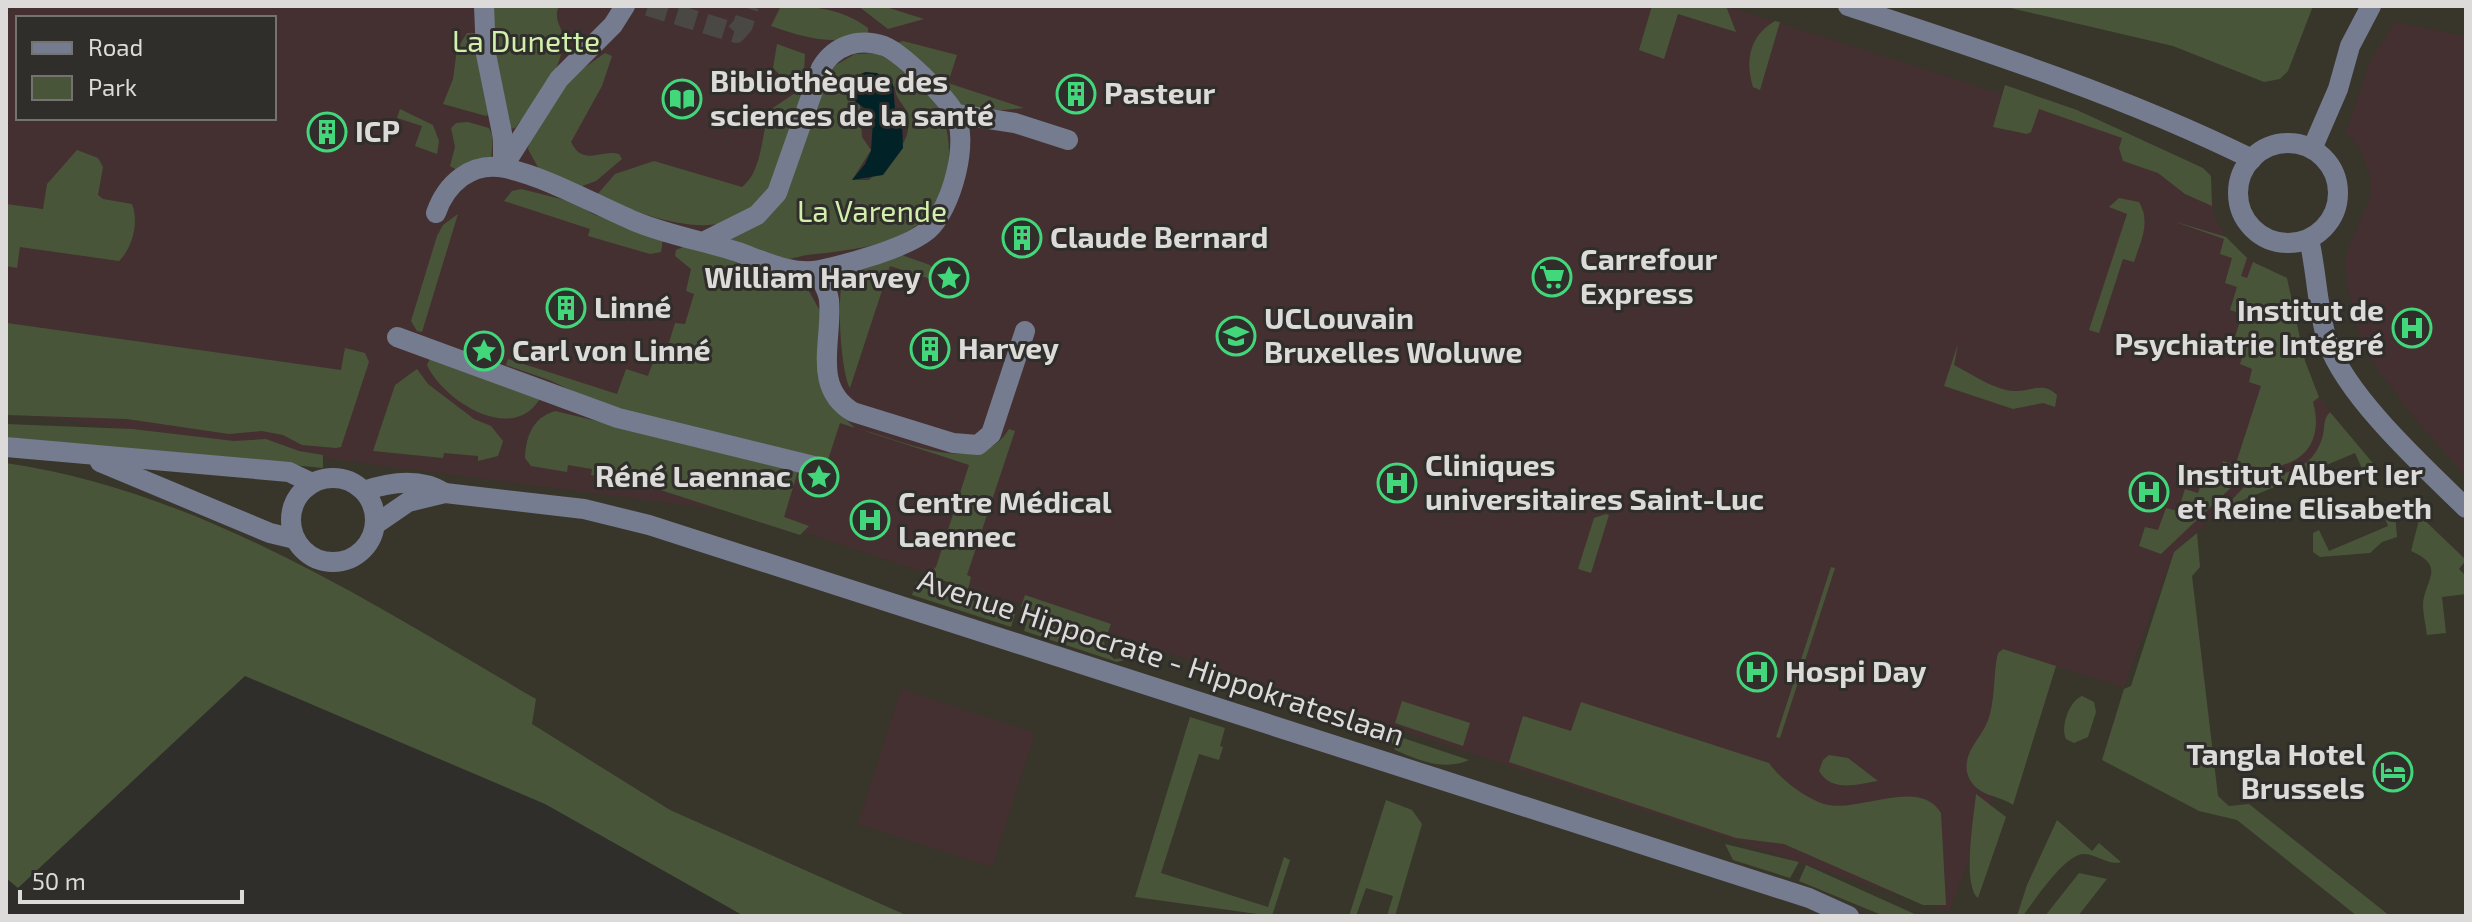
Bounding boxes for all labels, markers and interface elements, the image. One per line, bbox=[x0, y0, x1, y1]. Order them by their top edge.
legend bbox=[16, 16, 276, 120]
park label: La Dunette bbox=[452, 22, 600, 58]
text: Road bbox=[88, 32, 143, 61]
place label: Bibliothèque des sciences de la santé bbox=[710, 62, 994, 132]
text: Park bbox=[88, 72, 137, 101]
building icon: Pasteur bbox=[1055, 73, 1097, 115]
place label: Pasteur bbox=[1104, 74, 1215, 110]
library icon: Bibliothèque des sciences de la santé bbox=[661, 78, 703, 120]
building icon: ICP bbox=[306, 111, 348, 153]
place label: ICP bbox=[355, 112, 400, 148]
park label: La Varende bbox=[797, 192, 947, 228]
building icon: Claude Bernard bbox=[1001, 217, 1043, 259]
place label: Claude Bernard bbox=[1050, 218, 1268, 254]
place label: Carrefour Express bbox=[1580, 240, 1717, 310]
supermarket icon: Carrefour Express bbox=[1531, 256, 1573, 298]
place icon: William Harvey bbox=[928, 257, 970, 299]
place label: William Harvey bbox=[704, 258, 921, 295]
building icon: Linné bbox=[545, 287, 587, 329]
place label: Linné bbox=[594, 288, 671, 324]
place label: Institut de Psychiatrie Intégré bbox=[2115, 291, 2384, 362]
place label: UCLouvain Bruxelles Woluwe bbox=[1264, 299, 1523, 369]
hospital icon: Institut de Psychiatrie Intégré bbox=[2391, 307, 2433, 349]
school or university icon: UCLouvain Bruxelles Woluwe bbox=[1215, 315, 1257, 357]
building icon: Harvey bbox=[909, 328, 951, 370]
place label: Harvey bbox=[958, 329, 1059, 366]
place icon: Carl von Linné bbox=[463, 330, 505, 372]
place label: Carl von Linné bbox=[512, 331, 711, 367]
place label: Cliniques universitaires Saint-Luc bbox=[1425, 446, 1764, 516]
place label: Institut Albert Ier et Reine Elisabeth bbox=[2177, 455, 2432, 525]
place icon: Réné Laennac bbox=[798, 456, 840, 498]
place label: Réné Laennac bbox=[595, 457, 791, 493]
hospital icon: Cliniques universitaires Saint-Luc bbox=[1376, 462, 1418, 504]
hospital icon: Institut Albert Ier et Reine Elisabeth bbox=[2128, 471, 2170, 513]
place label: Centre Médical Laennec bbox=[898, 483, 1112, 553]
hospital icon: Centre Médical Laennec bbox=[849, 499, 891, 541]
street label: Avenue Hippocrate - Hippokrateslaan bbox=[914, 560, 1409, 752]
hospital icon: Hospi Day bbox=[1736, 651, 1778, 693]
place label: Hospi Day bbox=[1785, 652, 1927, 689]
place label: Tangla Hotel Brussels bbox=[2186, 735, 2365, 805]
hotel icon: Tangla Hotel Brussels bbox=[2372, 751, 2414, 793]
scale bar bbox=[20, 854, 242, 904]
text: 50 m bbox=[32, 866, 86, 895]

